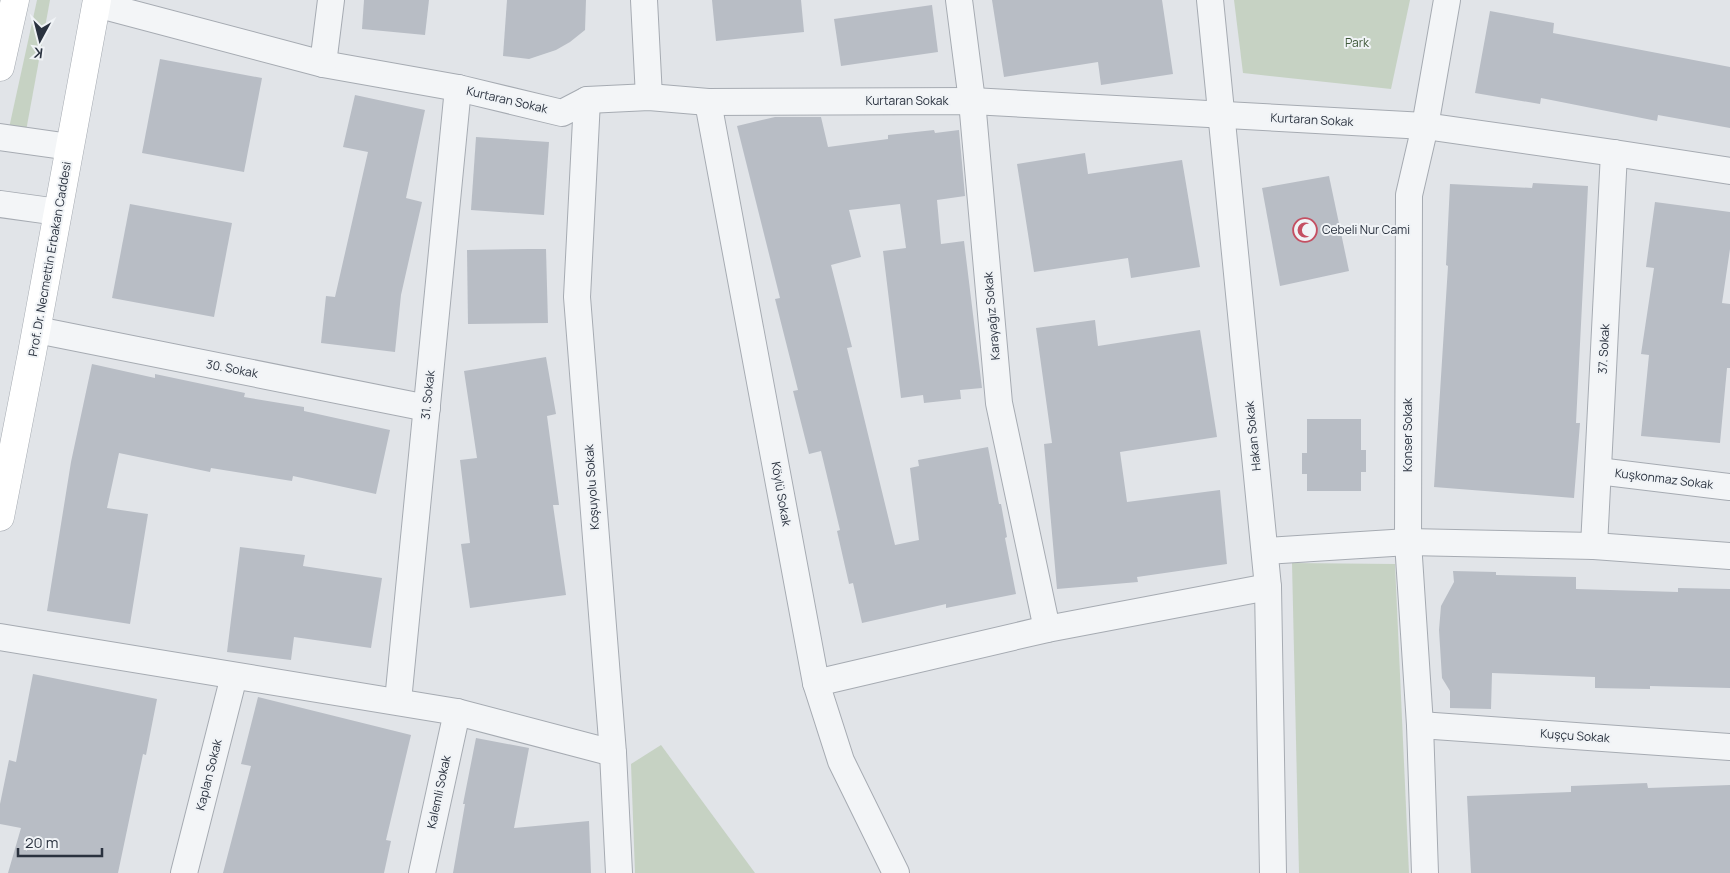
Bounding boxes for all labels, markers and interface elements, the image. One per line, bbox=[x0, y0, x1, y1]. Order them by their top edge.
north arrow bbox=[15, 15, 65, 65]
park label: Park bbox=[1345, 34, 1370, 51]
text: K bbox=[32, 43, 44, 63]
street label: Kurtaran Sokak bbox=[465, 82, 550, 117]
street label: Kurtaran Sokak bbox=[866, 92, 950, 109]
street label: Kurtaran Sokak bbox=[1270, 109, 1355, 130]
street label: Prof. Dr. Necmettin Erbakan Caddesi bbox=[24, 160, 75, 358]
mosque icon: Cebeli Nur Cami bbox=[1292, 217, 1318, 243]
place label: Cebeli Nur Cami bbox=[1322, 221, 1410, 238]
street label: Karayağız Sokak bbox=[979, 270, 1004, 361]
street label: 37. Sokak bbox=[1594, 322, 1613, 375]
street label: 30. Sokak bbox=[205, 355, 260, 382]
street label: 31. Sokak bbox=[416, 368, 439, 420]
street label: Konser Sokak bbox=[1399, 397, 1416, 472]
street label: Hakan Sokak bbox=[1240, 399, 1265, 472]
street label: Koşuyolu Sokak bbox=[580, 443, 603, 530]
street label: Köylü Sokak bbox=[767, 460, 796, 529]
street label: Kuşkonmaz Sokak bbox=[1614, 464, 1715, 493]
street label: Kuşçu Sokak bbox=[1540, 725, 1611, 746]
street label: Kaplan Sokak bbox=[191, 736, 226, 812]
street label: Kalemli Sokak bbox=[422, 753, 455, 830]
scale bar bbox=[18, 826, 101, 858]
text: 20 m bbox=[25, 832, 58, 853]

